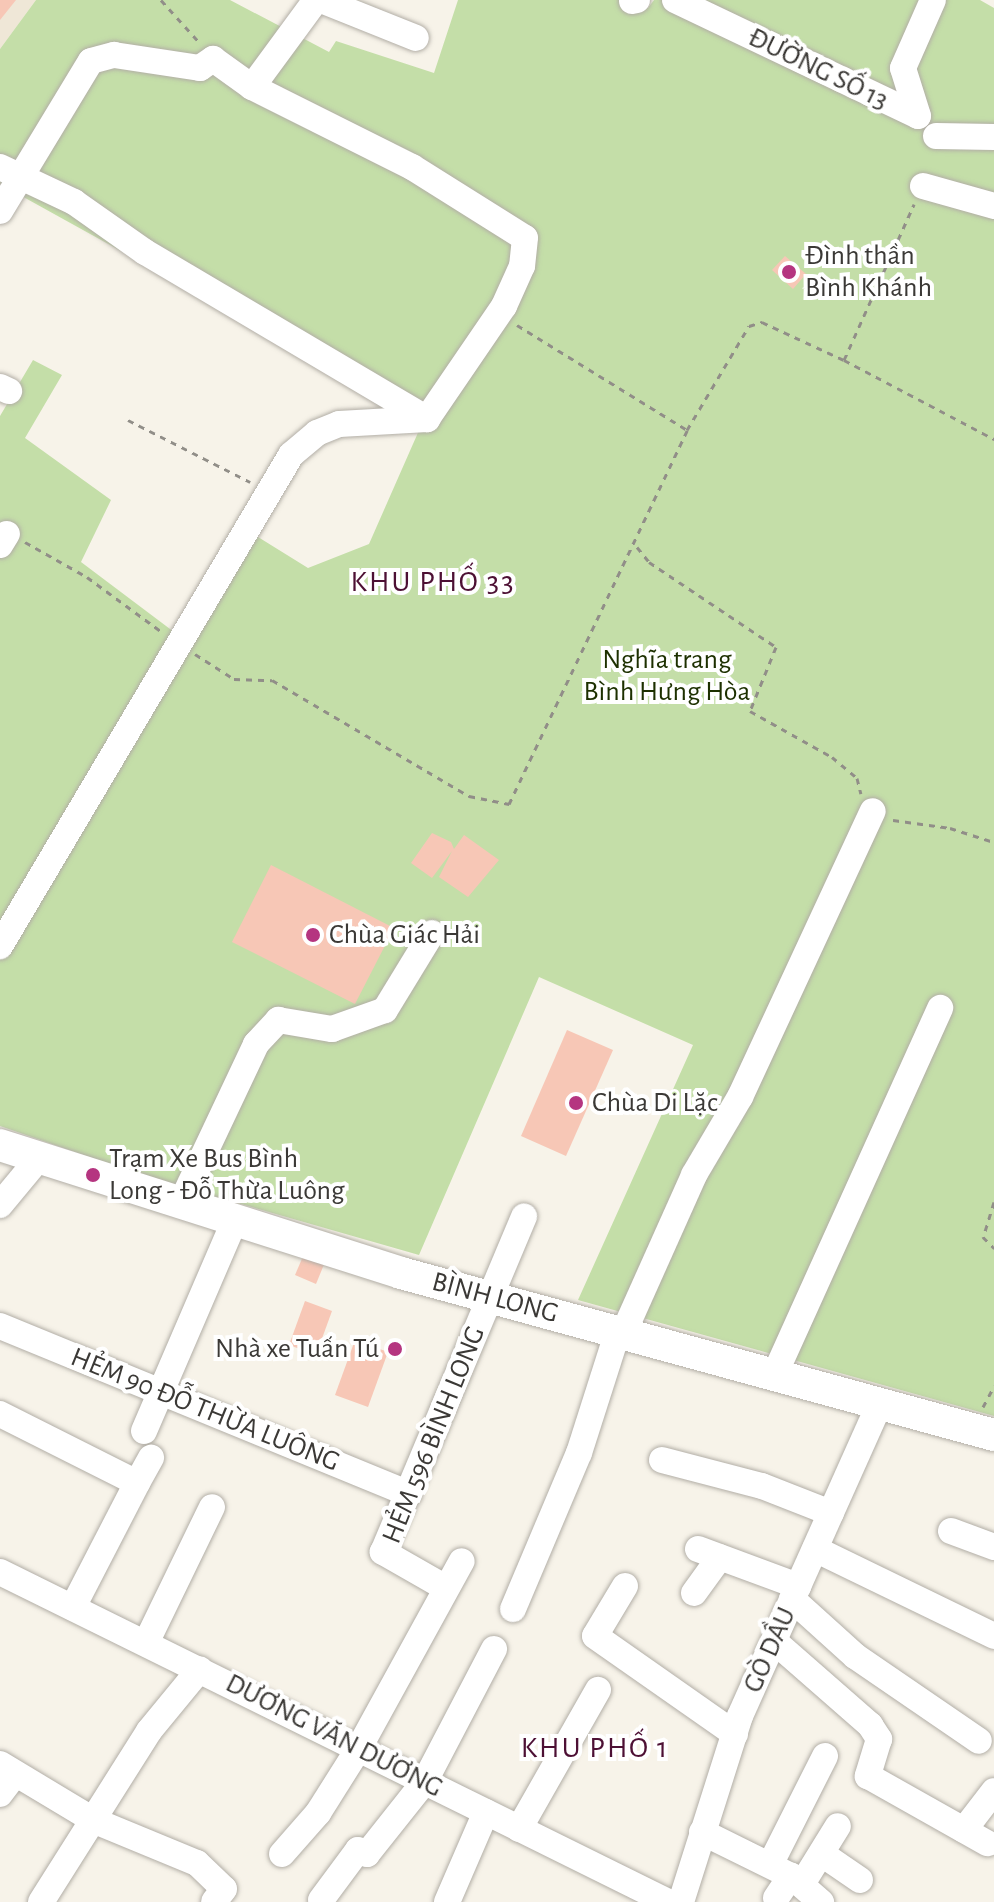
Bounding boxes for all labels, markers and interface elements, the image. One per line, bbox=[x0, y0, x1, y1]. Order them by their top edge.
street label: ĐƯỜNG SỐ 13 bbox=[742, 21, 894, 117]
place label: Đình thần Bình Khánh bbox=[805, 239, 932, 305]
marker: Đình thần Bình Khánh bbox=[780, 263, 798, 281]
district label: KHU PHỐ 33 bbox=[351, 564, 515, 600]
park label: Nghĩa trang Bình Hưng Hòa bbox=[583, 643, 751, 709]
place label: Chùa Giác Hải bbox=[329, 918, 480, 952]
marker: Chùa Giác Hải bbox=[304, 926, 322, 944]
place label: Chùa Di Lặc bbox=[592, 1086, 718, 1120]
marker: Chùa Di Lặc bbox=[567, 1094, 585, 1112]
place label: Trạm Xe Bus Bình Long - Đỗ Thừa Luông bbox=[109, 1142, 345, 1208]
marker: Trạm Xe Bus Bình Long - Đỗ Thừa Luông bbox=[84, 1166, 102, 1184]
street label: BÌNH LONG bbox=[428, 1265, 562, 1331]
street label: HẺM 596 BÌNH LONG bbox=[375, 1321, 493, 1549]
place label: Nhà xe Tuấn Tú bbox=[215, 1332, 379, 1366]
marker: Nhà xe Tuấn Tú bbox=[386, 1340, 404, 1358]
street label: HẺM 90 ĐỖ THỪA LUÔNG bbox=[66, 1341, 344, 1479]
street label: GÒ DẦU bbox=[736, 1602, 804, 1698]
street label: DƯƠNG VĂN DƯƠNG bbox=[220, 1667, 448, 1805]
district label: KHU PHỐ 1 bbox=[521, 1730, 669, 1766]

